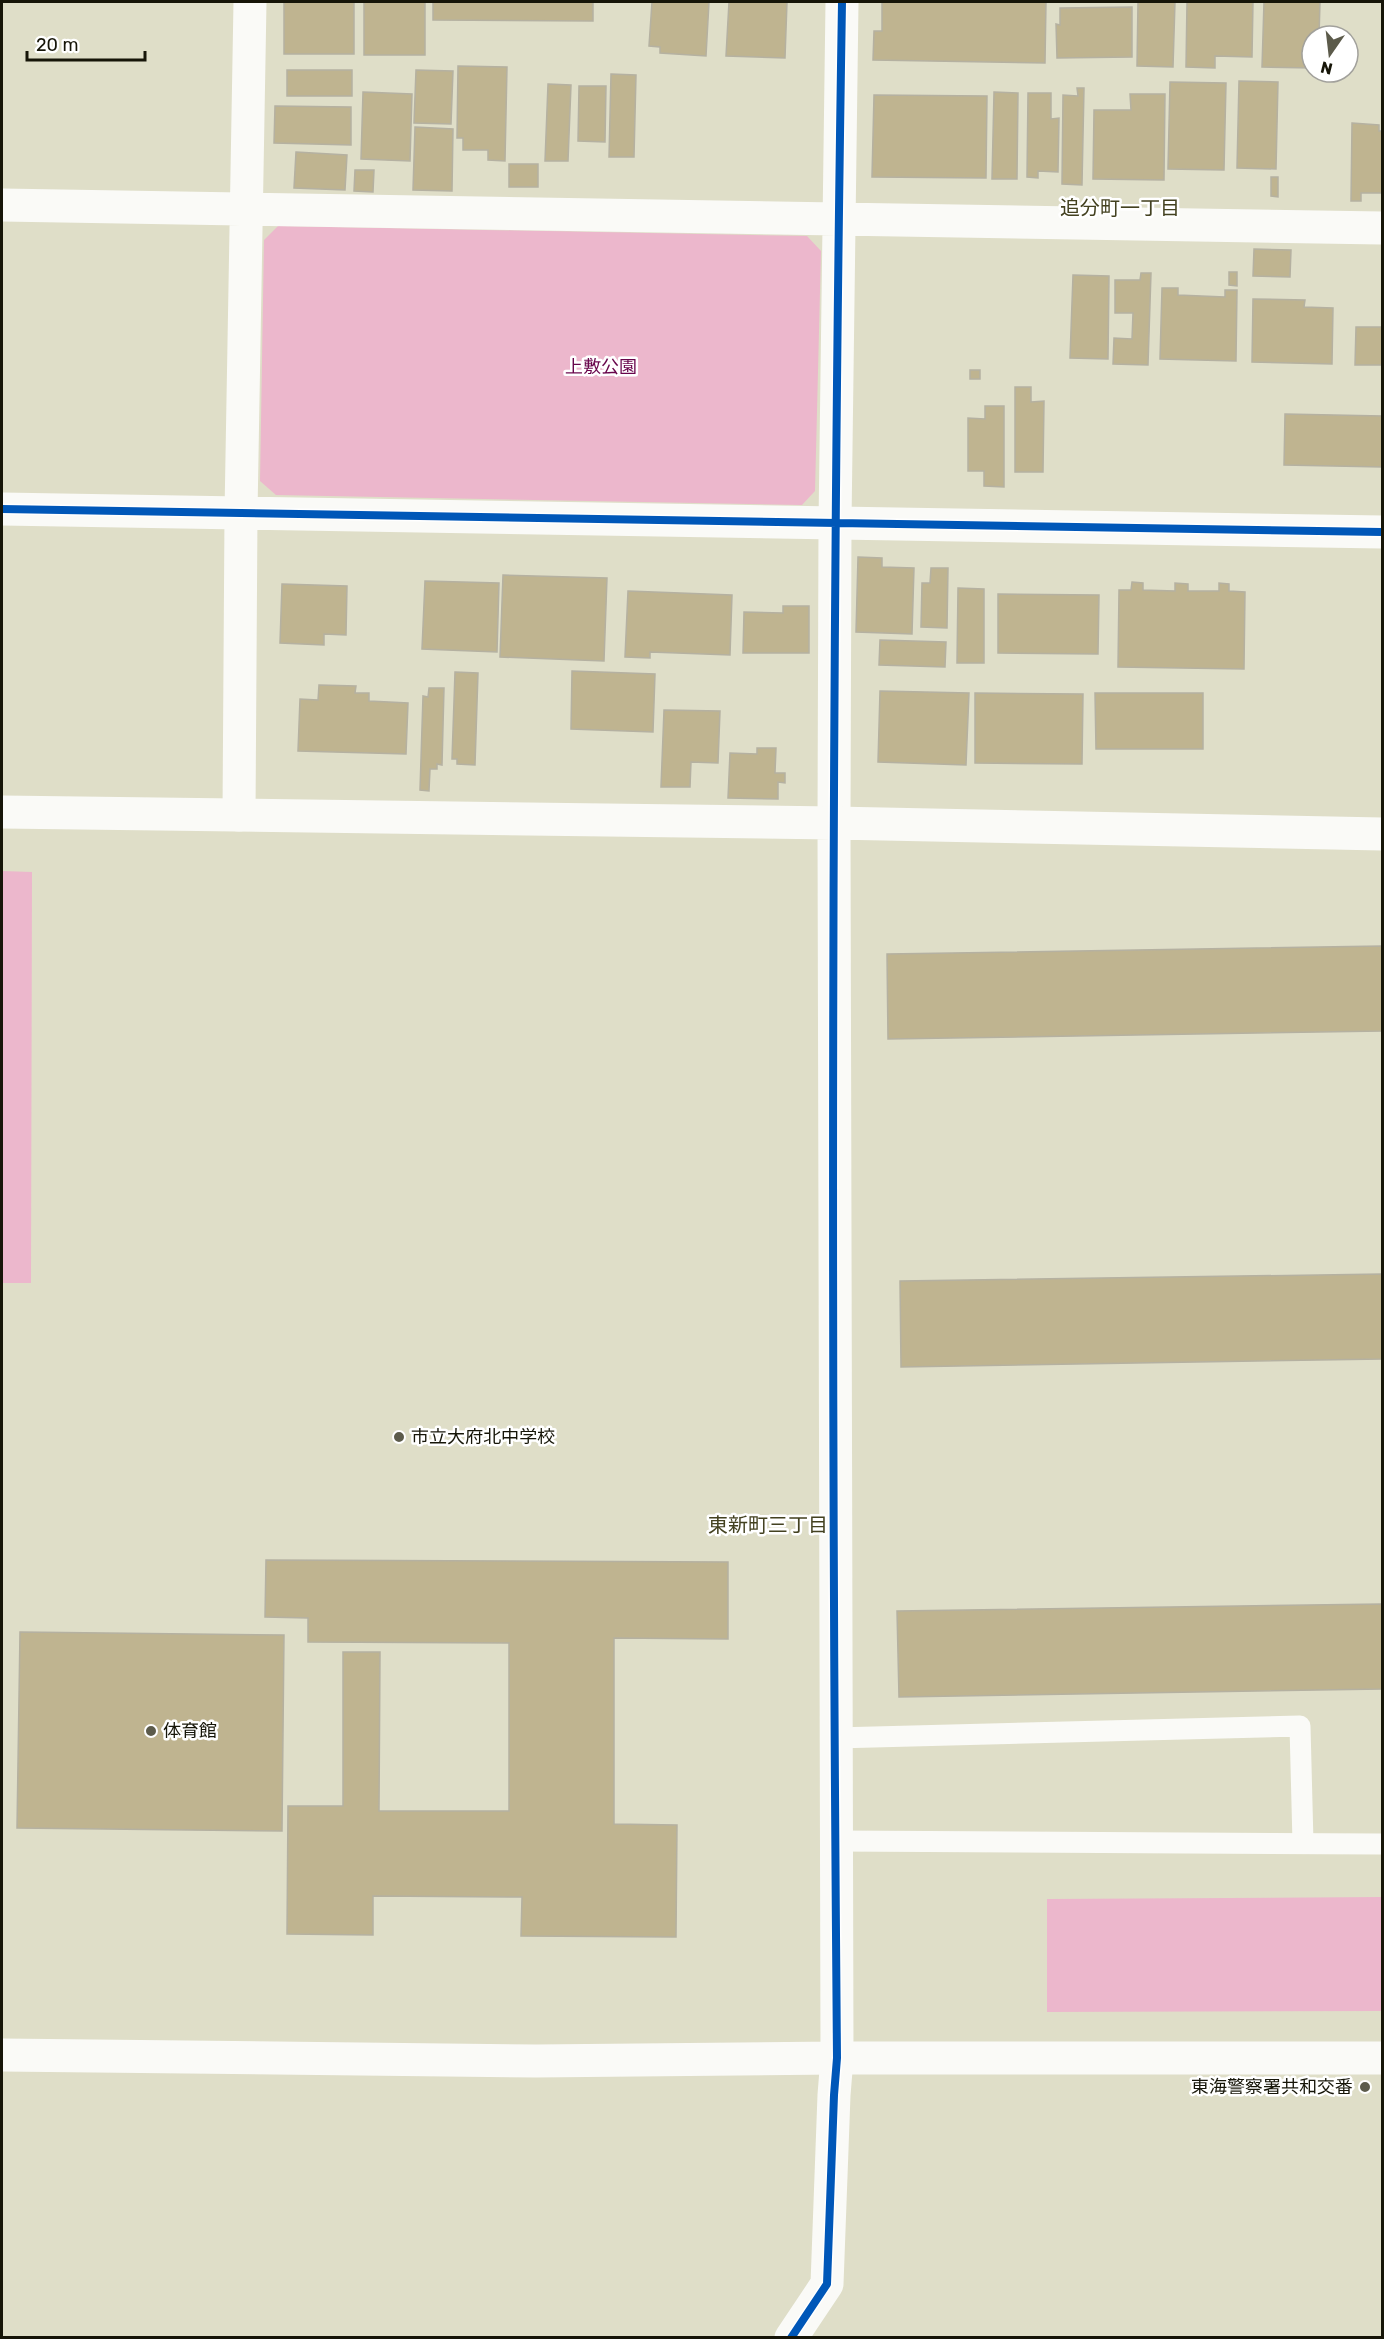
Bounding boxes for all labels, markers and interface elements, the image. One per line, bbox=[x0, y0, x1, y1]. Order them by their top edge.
scale bar bbox=[27, 24, 146, 62]
north arrow bbox=[1300, 24, 1360, 84]
text: 20 m bbox=[36, 34, 78, 56]
text: N bbox=[1319, 57, 1334, 79]
district label: 追分町一丁目 bbox=[1060, 196, 1180, 220]
park label: 上敷公園 bbox=[565, 356, 637, 378]
place label: 市立大府北中学校 bbox=[411, 1426, 555, 1448]
marker: 市立大府北中学校 bbox=[392, 1430, 406, 1444]
district label: 東新町三丁目 bbox=[708, 1513, 828, 1537]
place label: 体育館 bbox=[163, 1720, 217, 1742]
marker: 体育館 bbox=[144, 1724, 158, 1738]
place label: 東海警察署共和交番 bbox=[1191, 2076, 1353, 2098]
marker: 東海警察署共和交番 bbox=[1358, 2080, 1372, 2094]

